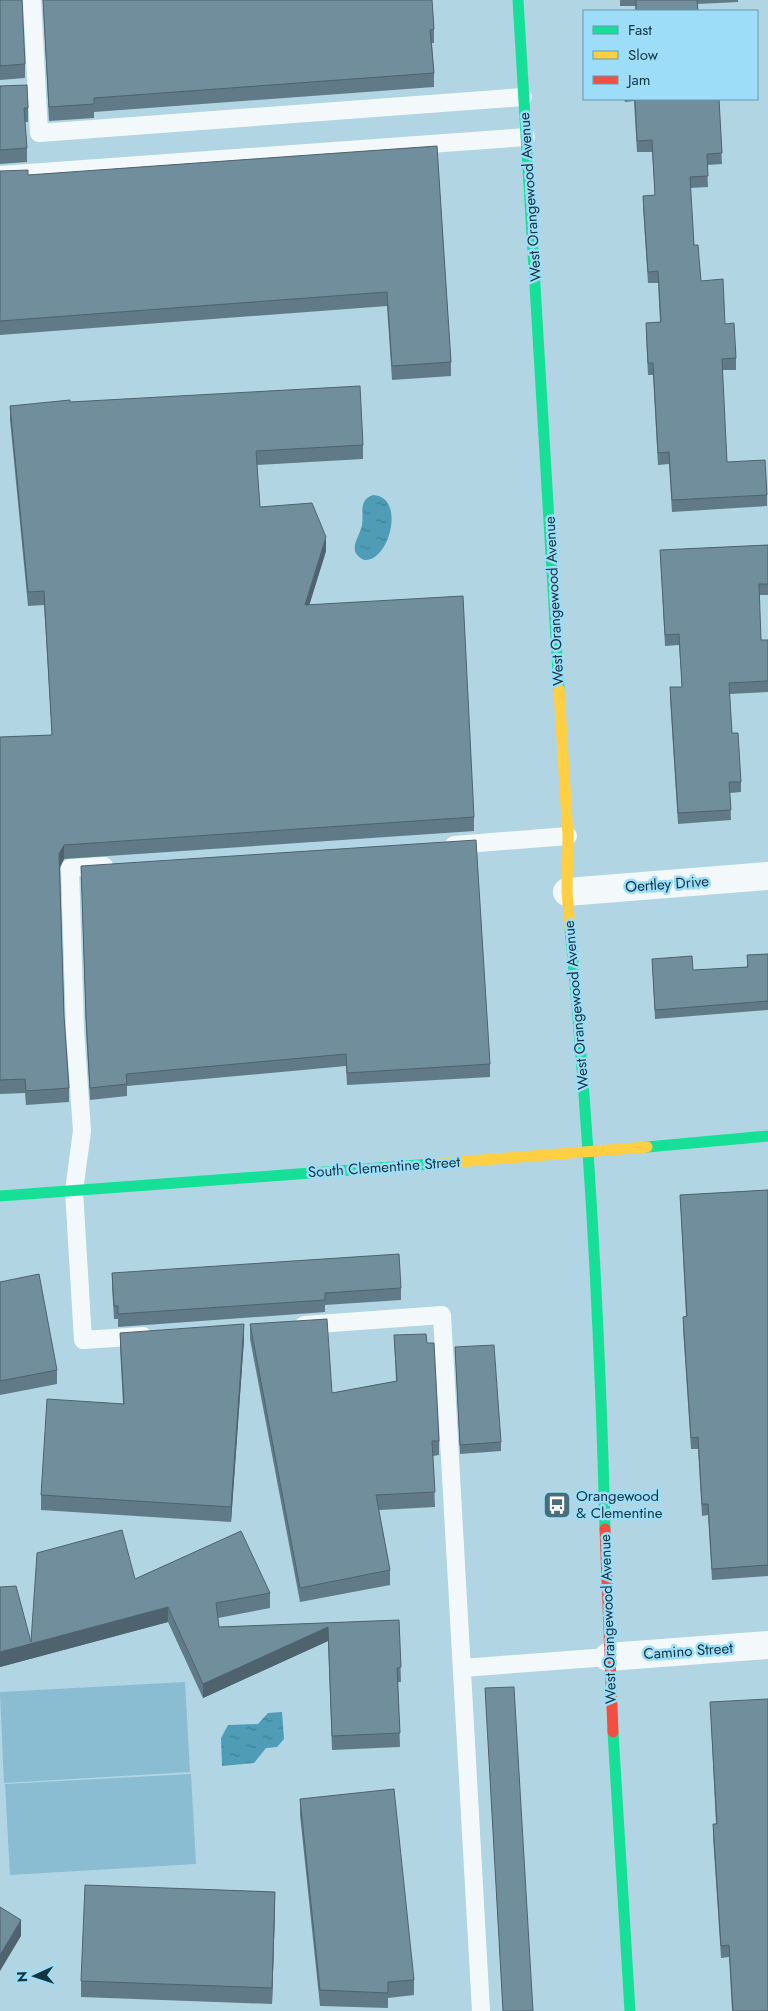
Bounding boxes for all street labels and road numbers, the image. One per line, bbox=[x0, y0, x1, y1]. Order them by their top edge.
street label: West Orangewood Avenue bbox=[513, 111, 547, 282]
street label: West Orangewood Avenue bbox=[539, 515, 569, 686]
street label: Oertley Drive bbox=[624, 870, 710, 898]
street label: West Orangewood Avenue bbox=[558, 919, 594, 1091]
street label: South Clementine Street bbox=[307, 1151, 461, 1183]
street label: West Orangewood Avenue bbox=[594, 1534, 622, 1704]
street label: Camino Street bbox=[643, 1637, 734, 1665]

